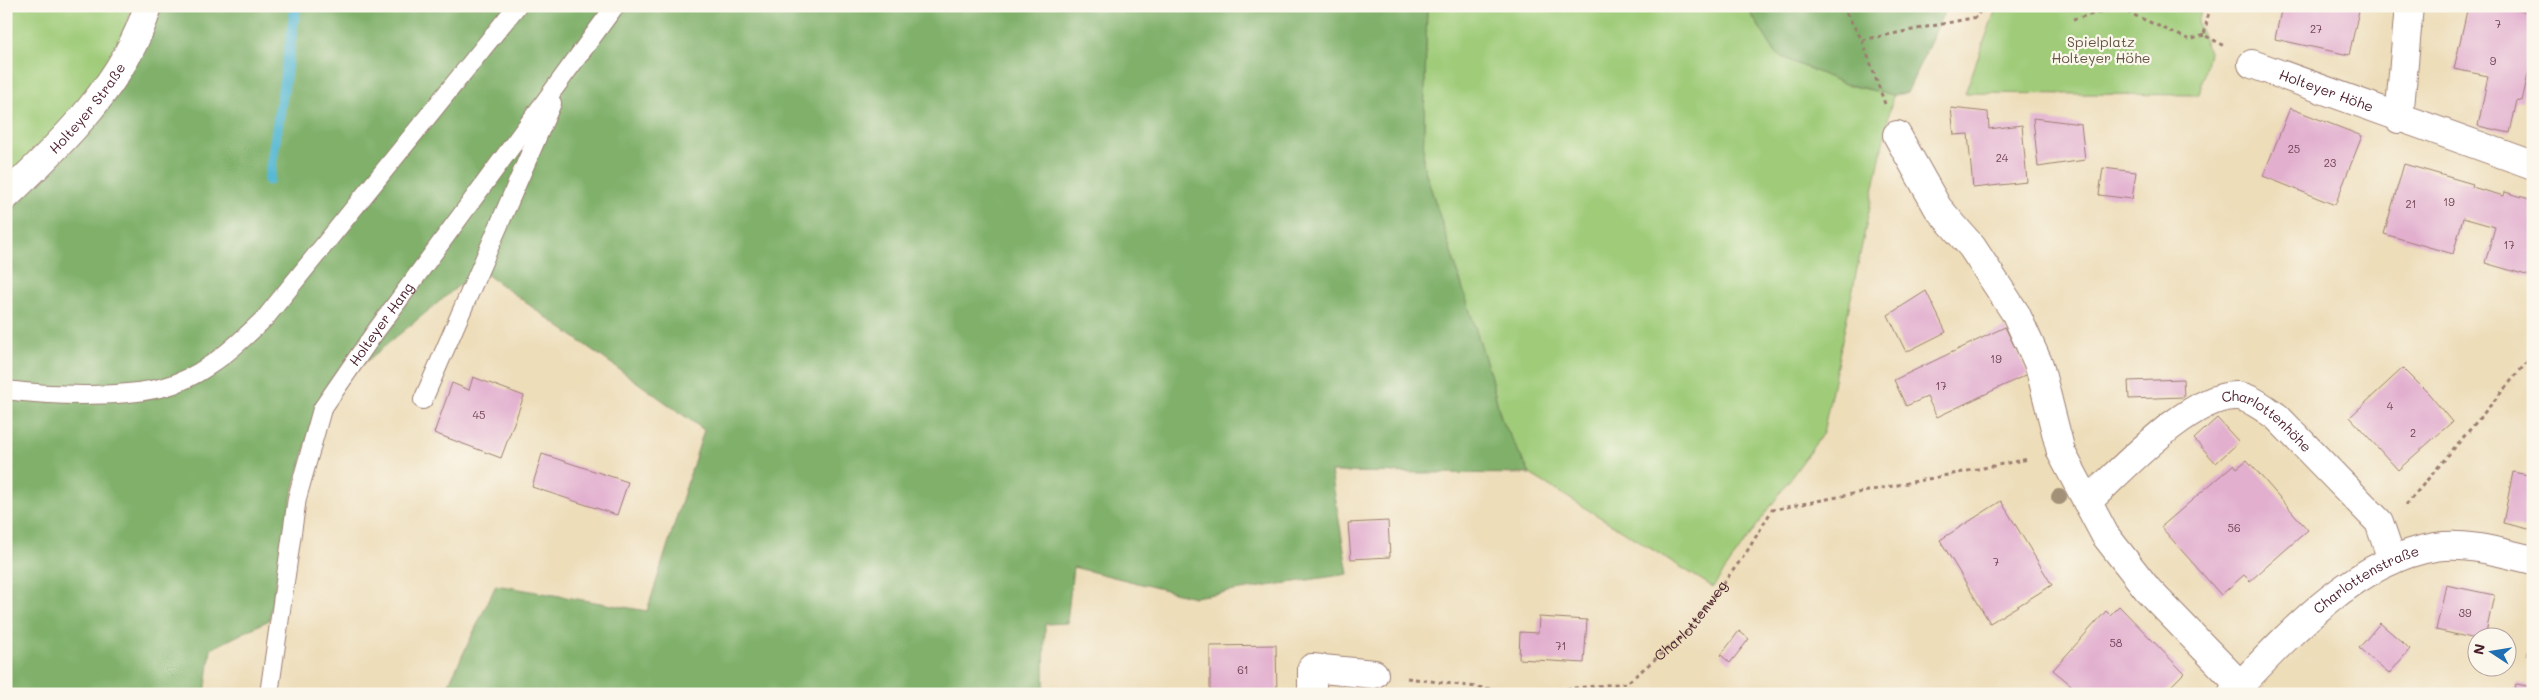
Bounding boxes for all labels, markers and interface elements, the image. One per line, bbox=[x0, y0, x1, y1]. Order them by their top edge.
house number: 7 bbox=[2495, 16, 2501, 31]
house number: 27 bbox=[2310, 21, 2322, 36]
park label: Spielplatz Holteyer Höhe bbox=[2052, 32, 2150, 67]
house number: 9 bbox=[2490, 53, 2497, 68]
street label: Holteyer Straße bbox=[45, 59, 129, 157]
street label: Holteyer Höhe bbox=[2277, 65, 2376, 116]
house number: 25 bbox=[2288, 141, 2300, 156]
house number: 24 bbox=[1996, 150, 2009, 165]
house number: 23 bbox=[2324, 155, 2337, 170]
house number: 19 bbox=[2443, 194, 2455, 209]
house number: 21 bbox=[2405, 196, 2417, 211]
house number: 17 bbox=[2503, 237, 2515, 252]
street label: Holteyer Hang bbox=[345, 278, 418, 369]
house number: 19 bbox=[1990, 351, 2002, 366]
house number: 17 bbox=[1935, 378, 1947, 393]
street label: Charlottenhöhe bbox=[2220, 386, 2316, 456]
house number: 4 bbox=[2387, 398, 2394, 413]
house number: 45 bbox=[473, 407, 485, 422]
house number: 2 bbox=[2410, 425, 2416, 440]
house number: 56 bbox=[2227, 520, 2241, 535]
street label: Charlottenstraße bbox=[2309, 541, 2421, 618]
house number: 7 bbox=[1993, 554, 1999, 569]
street label: Charlottenweg bbox=[1650, 577, 1731, 665]
house number: 39 bbox=[2459, 605, 2472, 620]
north arrow bbox=[2466, 628, 2516, 678]
house number: 58 bbox=[2109, 635, 2123, 650]
house number: 71 bbox=[1555, 638, 1567, 653]
text: N bbox=[2468, 642, 2489, 656]
house number: 61 bbox=[1237, 662, 1249, 677]

